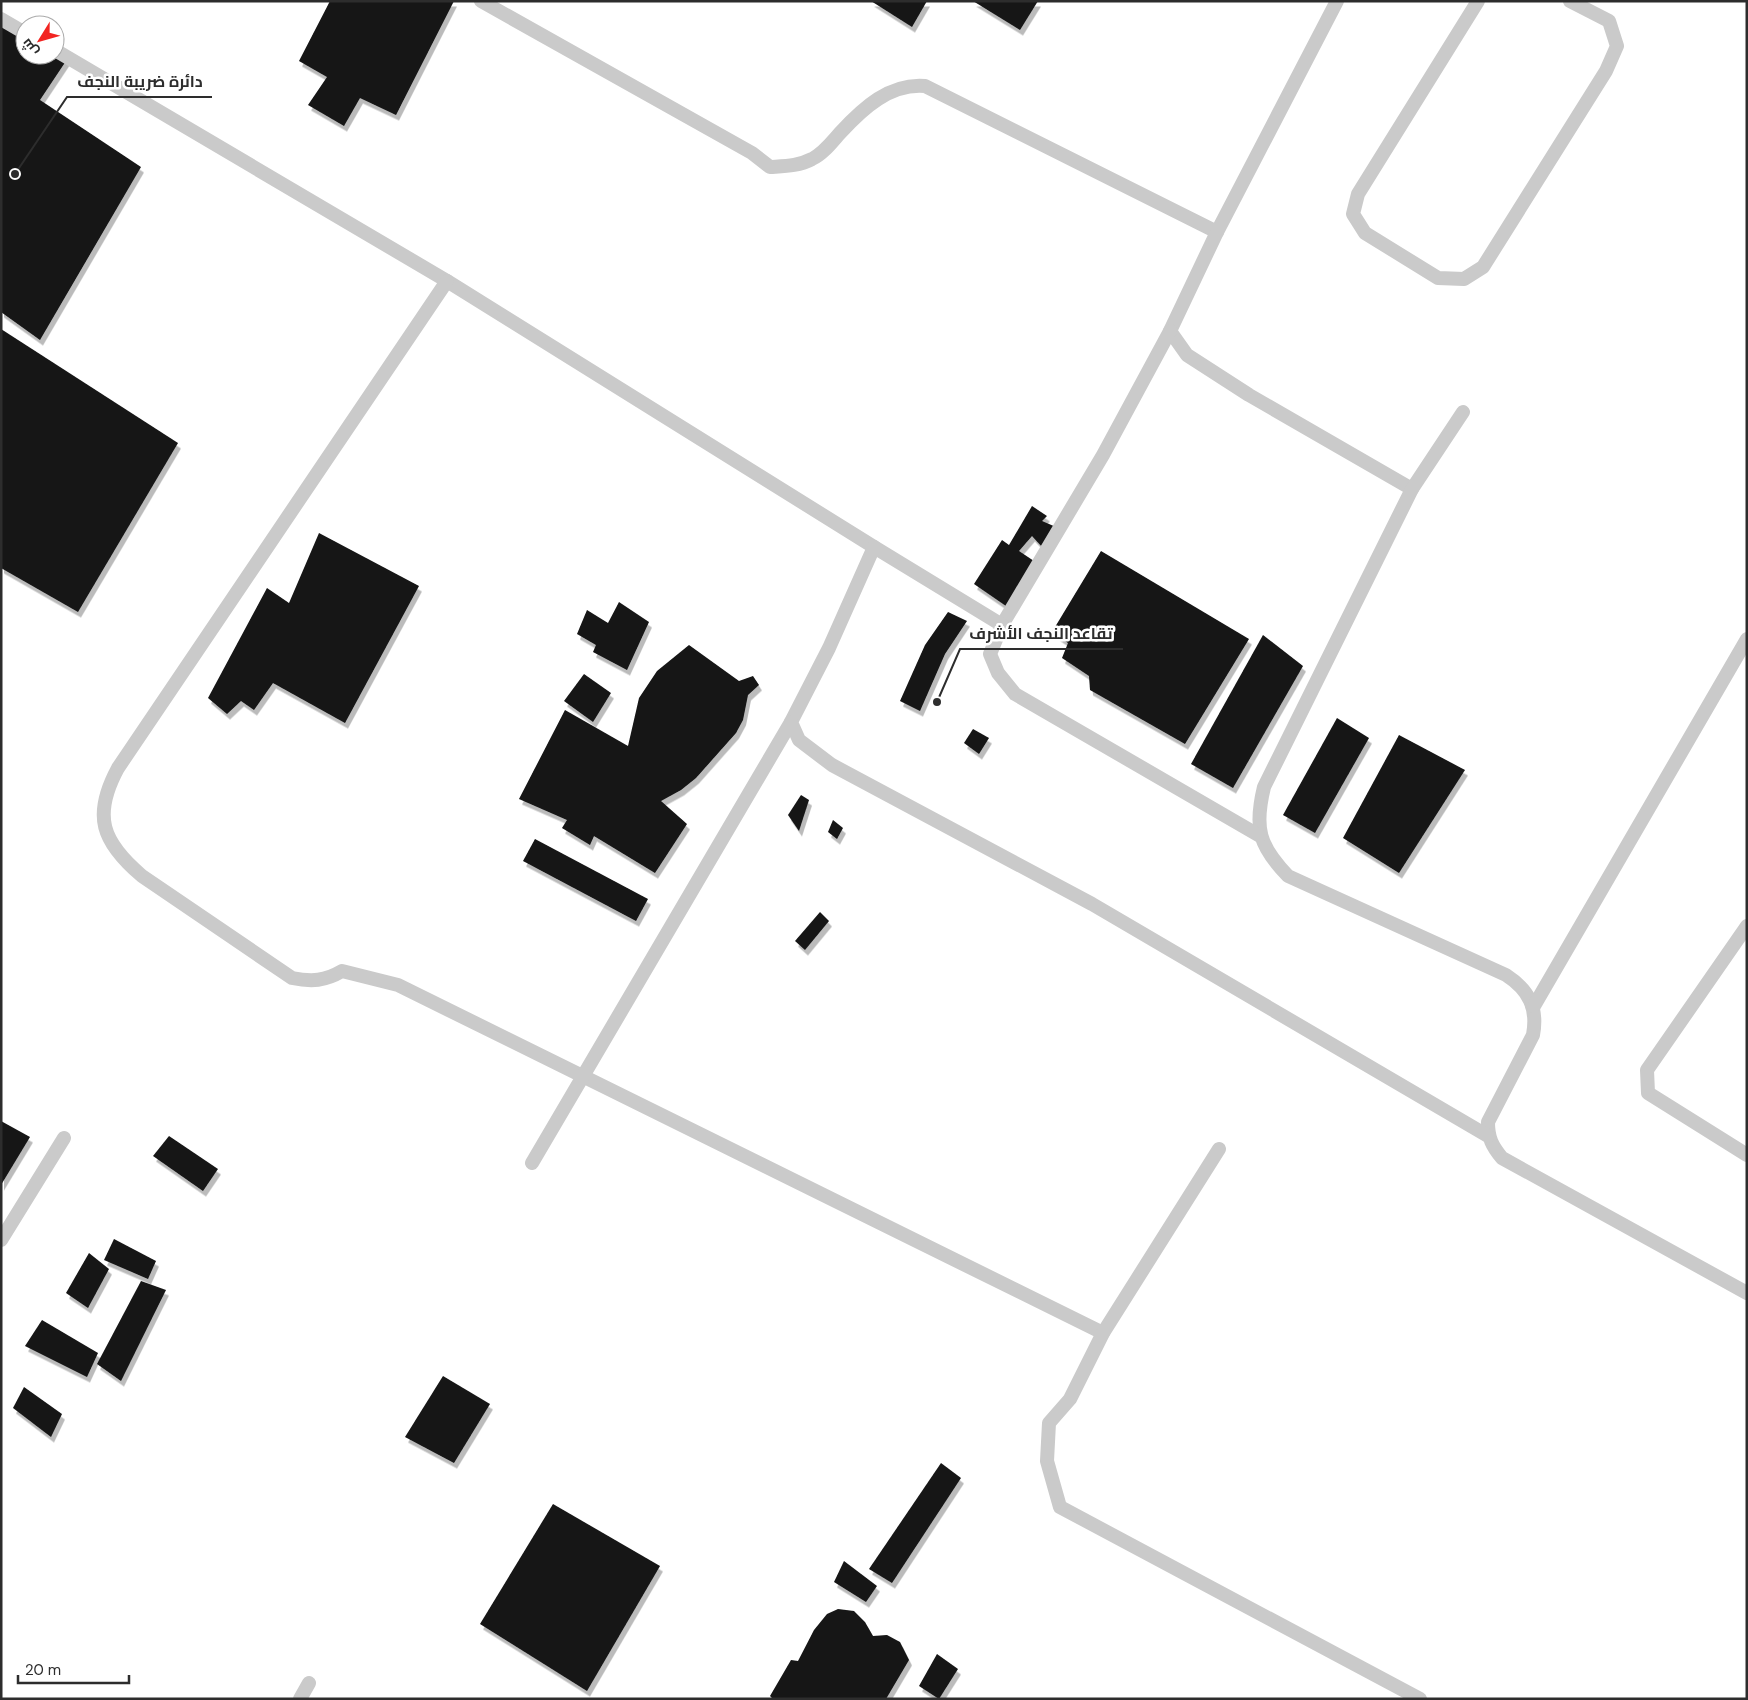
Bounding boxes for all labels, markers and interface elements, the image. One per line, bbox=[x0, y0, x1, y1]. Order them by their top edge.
north arrow bbox=[15, 15, 65, 65]
text: ش bbox=[17, 35, 42, 60]
callout: دائرة ضريبة النجف bbox=[67, 66, 212, 97]
text: دائرة ضريبة النجف bbox=[77, 71, 203, 92]
callout: تقاعد النجف الأشرف bbox=[960, 618, 1123, 649]
text: تقاعد النجف الأشرف bbox=[969, 623, 1114, 644]
scale bar bbox=[18, 1652, 129, 1684]
text: 20 m bbox=[25, 1660, 61, 1680]

